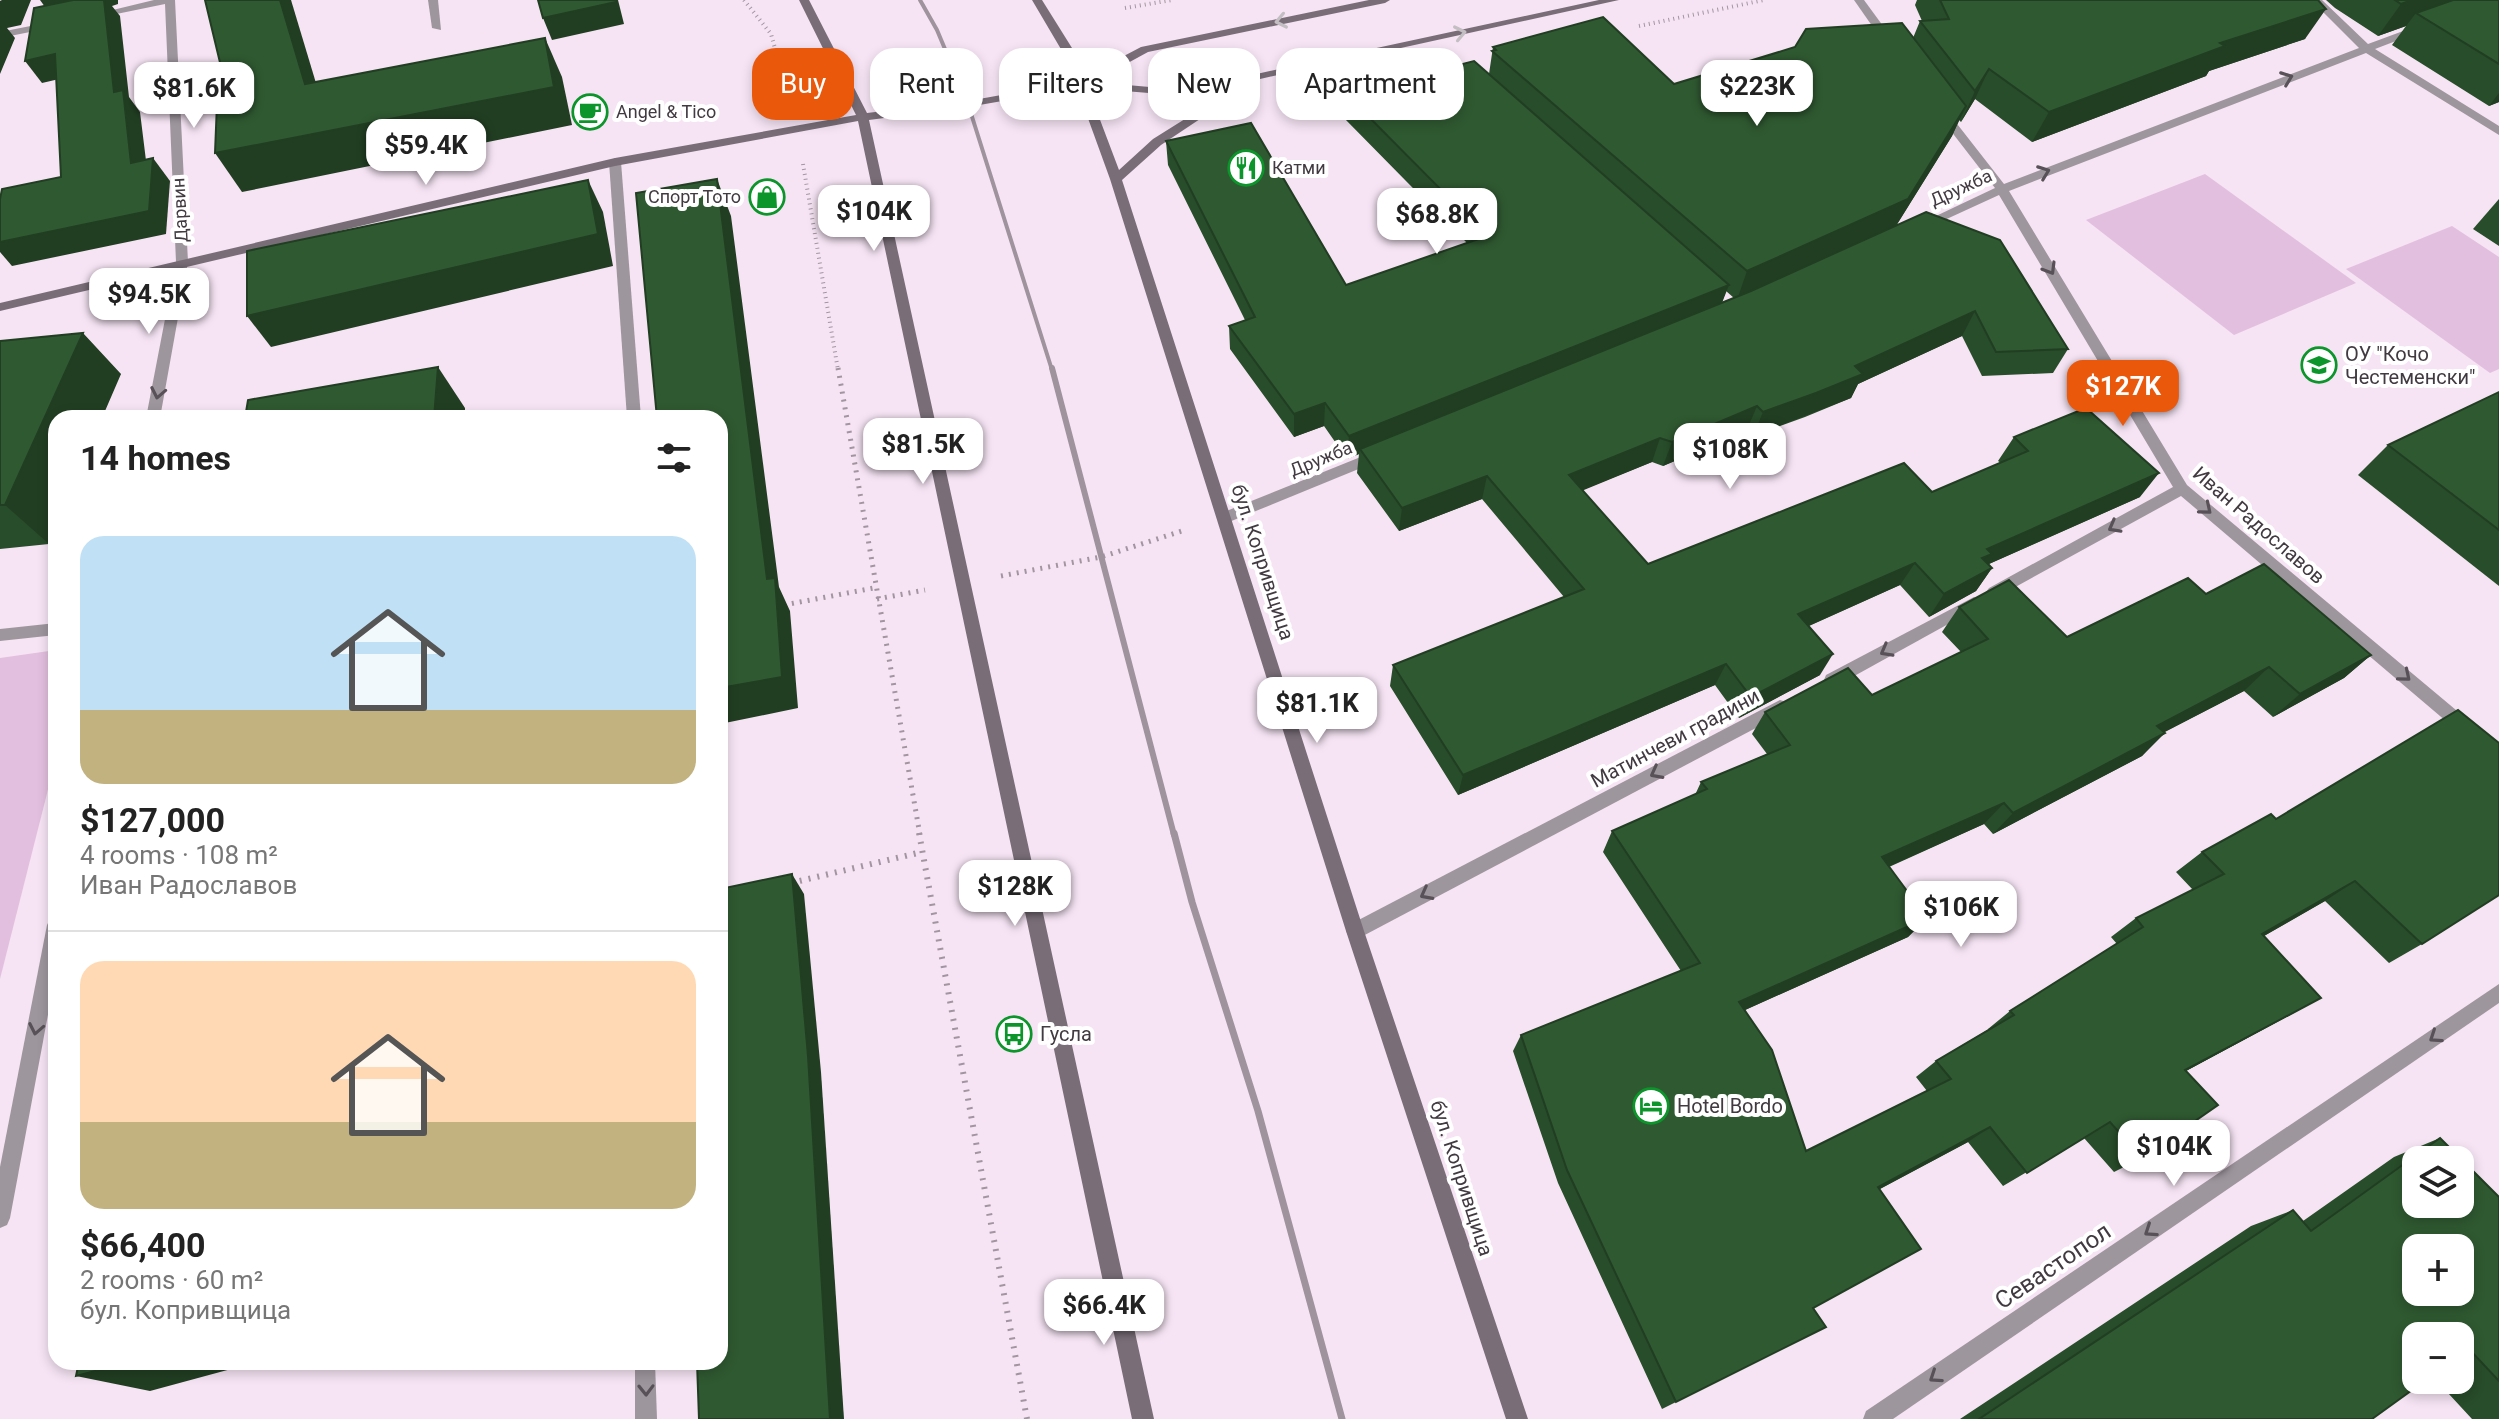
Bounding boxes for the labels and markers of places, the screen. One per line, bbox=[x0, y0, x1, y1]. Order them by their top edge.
pin: $223K bbox=[1701, 60, 1813, 128]
pin: $81.6K bbox=[129, 62, 259, 130]
cafe icon: Angel & Tico bbox=[571, 93, 609, 131]
place label: Angel & Tico bbox=[616, 101, 716, 122]
pin: $59.4K bbox=[361, 119, 491, 187]
restaurant icon: Катми bbox=[1227, 149, 1265, 187]
place label: Катми bbox=[1272, 157, 1326, 178]
shop icon: Спорт Тото bbox=[748, 178, 786, 216]
pin: $104K bbox=[818, 185, 930, 253]
place label: Спорт Тото bbox=[648, 186, 741, 207]
pin: $68.8K bbox=[1372, 188, 1502, 256]
pin: $94.5K bbox=[84, 268, 214, 336]
place label: ОУ "Кочо Честеменски" bbox=[2345, 342, 2475, 389]
school or university icon: ОУ "Кочо Честеменски" bbox=[2300, 346, 2338, 384]
pin: $127K bbox=[2067, 360, 2179, 428]
pin: $81.5K bbox=[858, 418, 988, 486]
pin: $108K bbox=[1674, 423, 1786, 491]
pin: $81.1K bbox=[1252, 677, 1382, 745]
pin: $128K bbox=[959, 860, 1071, 928]
pin: $106K bbox=[1905, 881, 2017, 949]
bus stop icon: Гусла bbox=[995, 1015, 1033, 1053]
place label: Гусла bbox=[1040, 1022, 1092, 1046]
hotel icon: Hotel Bordo bbox=[1632, 1087, 1670, 1125]
place label: Hotel Bordo bbox=[1677, 1094, 1783, 1118]
pin: $104K bbox=[2118, 1120, 2230, 1188]
pin: $66.4K bbox=[1039, 1279, 1169, 1347]

